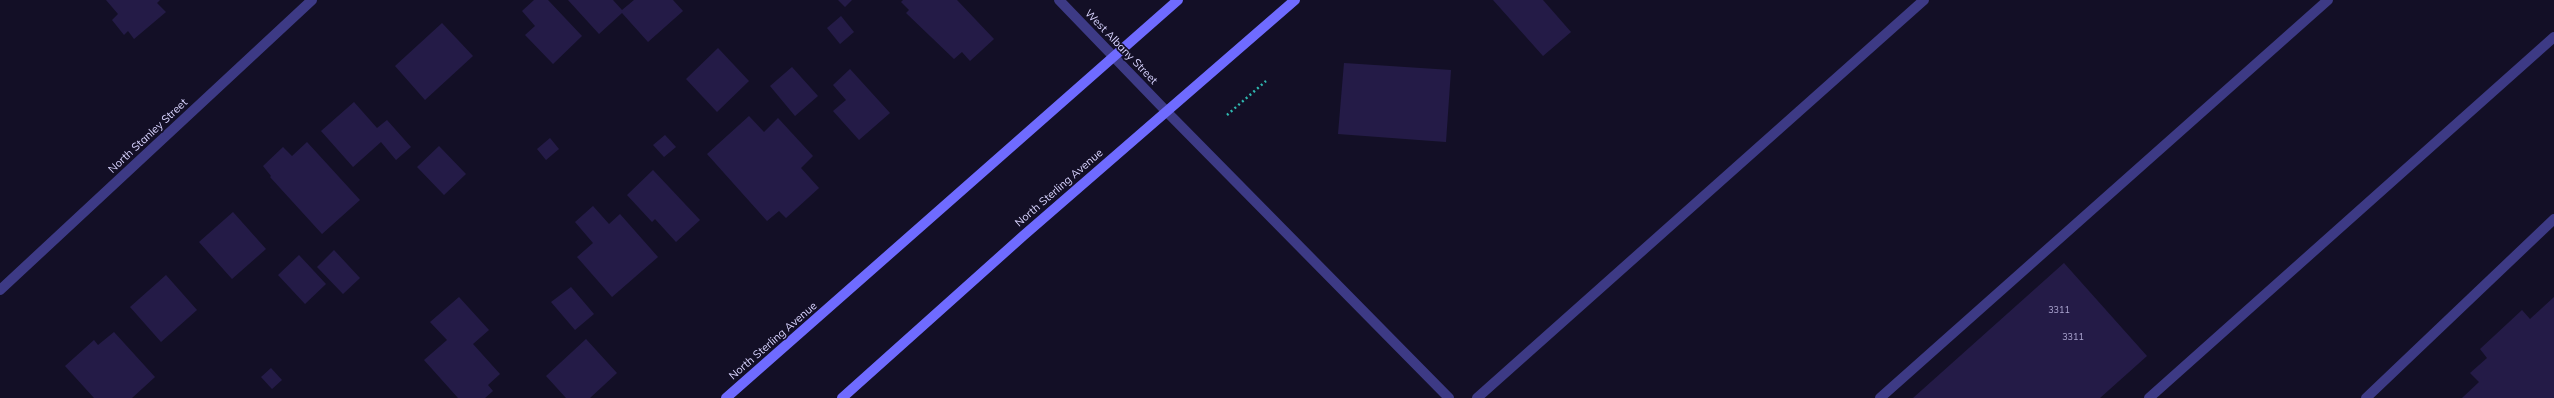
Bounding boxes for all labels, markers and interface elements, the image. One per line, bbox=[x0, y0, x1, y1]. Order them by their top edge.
street label: West Albany Street bbox=[1082, 7, 1160, 87]
street label: North Stanley Street bbox=[106, 96, 190, 176]
street label: North Sterling Avenue bbox=[1012, 146, 1106, 230]
street label: North Sterling Avenue bbox=[726, 299, 820, 383]
house number: 3311 bbox=[2048, 305, 2070, 315]
house number: 3311 bbox=[2062, 332, 2084, 342]

